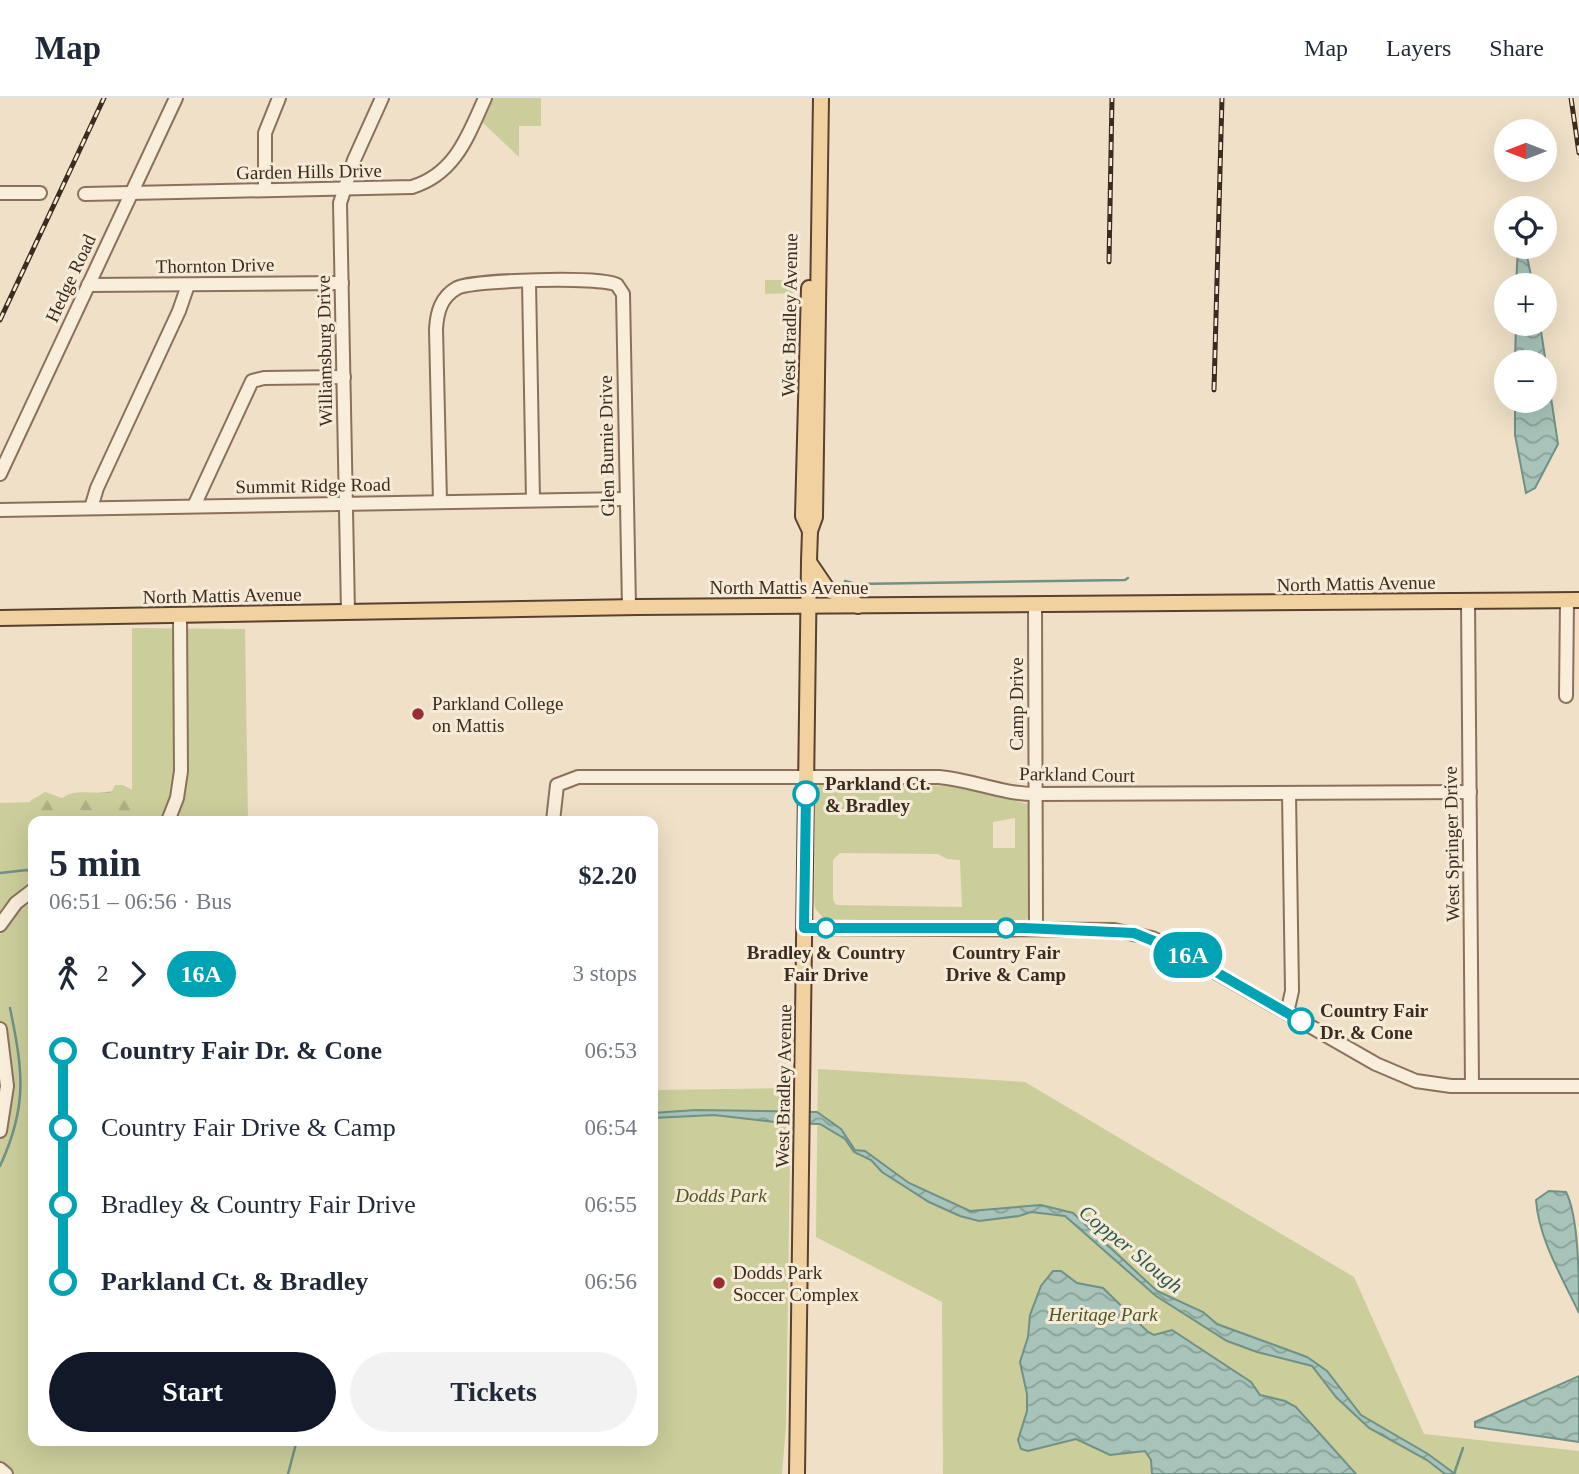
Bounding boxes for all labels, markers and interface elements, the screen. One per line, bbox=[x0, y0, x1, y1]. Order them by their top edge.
text: Map bbox=[35, 30, 101, 66]
text: Map bbox=[1304, 35, 1348, 61]
text: Layers bbox=[1386, 35, 1451, 61]
text: Share bbox=[1489, 35, 1544, 61]
north arrow bbox=[1494, 119, 1558, 182]
map controls bbox=[1494, 119, 1557, 413]
street label: Garden Hills Drive bbox=[236, 160, 382, 183]
button: locate bbox=[1494, 196, 1557, 259]
street label: Hedge Road bbox=[41, 231, 100, 325]
street label: West Bradley Avenue bbox=[778, 233, 801, 397]
street label: Thornton Drive bbox=[155, 254, 275, 277]
button: + bbox=[1494, 273, 1557, 336]
street label: Williamsburg Drive bbox=[313, 275, 336, 427]
button: − bbox=[1494, 350, 1557, 413]
street label: Glen Burnie Drive bbox=[595, 375, 618, 517]
street label: Summit Ridge Road bbox=[235, 474, 391, 497]
street label: North Mattis Avenue bbox=[1276, 572, 1436, 595]
street label: North Mattis Avenue bbox=[709, 577, 869, 598]
street label: North Mattis Avenue bbox=[142, 584, 302, 607]
street label: Camp Drive bbox=[1006, 657, 1027, 751]
place label: Parkland College on Mattis bbox=[432, 693, 563, 736]
marker: Parkland College on Mattis bbox=[410, 706, 426, 722]
street label: Parkland Court bbox=[1019, 763, 1136, 786]
street label: West Springer Drive bbox=[1440, 766, 1463, 922]
place label: Parkland Ct. & Bradley bbox=[825, 773, 931, 816]
marker: Parkland Ct. & Bradley bbox=[793, 781, 819, 807]
text: 5 min bbox=[49, 842, 141, 884]
text: $2.20 bbox=[579, 861, 637, 890]
text: 06:51 – 06:56 · Bus bbox=[49, 889, 232, 914]
marker: Bradley & Country Fair Drive bbox=[816, 918, 836, 938]
marker: Country Fair Drive & Camp bbox=[996, 918, 1016, 938]
line badge: 16A bbox=[1148, 932, 1228, 978]
place label: Bradley & Country Fair Drive bbox=[747, 942, 906, 985]
place label: Country Fair Drive & Camp bbox=[946, 942, 1066, 985]
text: 16A bbox=[1167, 942, 1209, 968]
icon: walk bbox=[49, 955, 87, 993]
icon: forward bbox=[119, 955, 157, 993]
text: 2 bbox=[97, 961, 109, 986]
text: 16A bbox=[181, 961, 222, 987]
text: 3 stops bbox=[572, 961, 637, 986]
place label: Country Fair Dr. & Cone bbox=[1320, 1000, 1429, 1043]
street label: West Bradley Avenue bbox=[772, 1004, 795, 1168]
marker: Country Fair Dr. & Cone bbox=[1288, 1008, 1314, 1034]
text: Country Fair Dr. & Cone bbox=[101, 1036, 382, 1065]
text: 06:53 bbox=[585, 1038, 637, 1063]
text: Country Fair Drive & Camp bbox=[101, 1113, 396, 1142]
text: 06:54 bbox=[585, 1115, 637, 1140]
park label: Dodds Park bbox=[674, 1185, 767, 1206]
text: Bradley & Country Fair Drive bbox=[101, 1190, 416, 1219]
text: 06:55 bbox=[585, 1192, 637, 1217]
water label: Copper Slough bbox=[1074, 1200, 1188, 1298]
place label: Dodds Park Soccer Complex bbox=[733, 1262, 860, 1305]
text: Parkland Ct. & Bradley bbox=[101, 1267, 368, 1296]
text: 06:56 bbox=[585, 1269, 637, 1294]
marker: Dodds Park Soccer Complex bbox=[711, 1275, 727, 1291]
park label: Heritage Park bbox=[1047, 1304, 1158, 1325]
button: Start bbox=[49, 1352, 336, 1432]
button: Tickets bbox=[350, 1352, 637, 1432]

